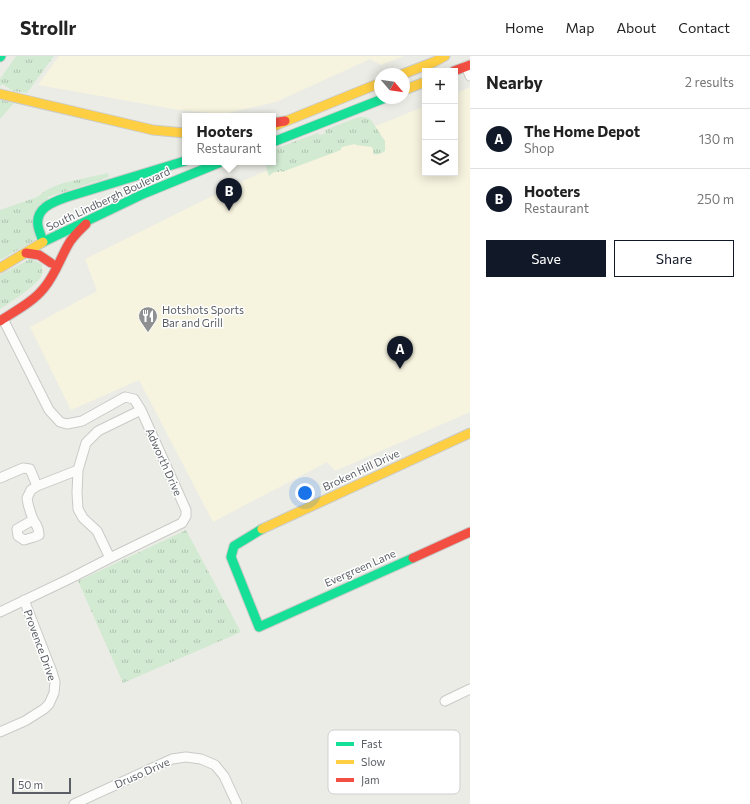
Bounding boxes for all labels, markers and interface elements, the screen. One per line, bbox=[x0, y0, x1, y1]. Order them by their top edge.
text: Strollr bbox=[20, 16, 76, 39]
text: Home bbox=[505, 19, 544, 36]
text: Map bbox=[566, 19, 594, 36]
text: About bbox=[616, 19, 656, 36]
text: Contact bbox=[678, 19, 730, 36]
north arrow bbox=[374, 68, 410, 104]
map controls bbox=[422, 68, 458, 176]
button: + bbox=[422, 68, 458, 104]
text: Nearby bbox=[486, 72, 543, 93]
text: 2 results bbox=[685, 74, 734, 90]
button: − bbox=[422, 104, 458, 140]
popup bbox=[182, 113, 276, 165]
text: Hooters bbox=[196, 122, 253, 140]
text: The Home Depot bbox=[524, 122, 640, 140]
text: A bbox=[494, 131, 504, 147]
text: 130 m bbox=[699, 131, 734, 147]
text: Restaurant bbox=[196, 140, 262, 156]
button: layers bbox=[422, 140, 458, 176]
text: Shop bbox=[524, 140, 555, 156]
street label: South Lindbergh Boulevard bbox=[44, 164, 172, 233]
pin: B bbox=[216, 178, 242, 211]
text: Hooters bbox=[524, 182, 580, 200]
text: B bbox=[495, 191, 503, 207]
text: 250 m bbox=[697, 191, 734, 207]
text: Restaurant bbox=[524, 200, 589, 216]
button: Save bbox=[486, 240, 606, 277]
button: Share bbox=[614, 240, 734, 277]
place label: Hotshots Sports Bar and Grill bbox=[162, 303, 244, 329]
restaurant icon: Hotshots Sports Bar and Grill bbox=[137, 305, 159, 333]
pin: A bbox=[387, 336, 413, 369]
street label: Adworth Drive bbox=[144, 426, 185, 498]
street label: Broken Hill Drive bbox=[320, 446, 401, 493]
your location bbox=[295, 483, 315, 503]
street label: Evergreen Lane bbox=[322, 546, 397, 589]
street label: Provence Drive bbox=[22, 607, 59, 682]
legend bbox=[328, 730, 460, 794]
text: Fast bbox=[361, 737, 383, 750]
street label: Druso Drive bbox=[112, 755, 172, 790]
text: Slow bbox=[361, 755, 386, 768]
text: Jam bbox=[361, 773, 380, 787]
scale bar bbox=[12, 776, 71, 795]
text: 50 m bbox=[18, 778, 43, 791]

